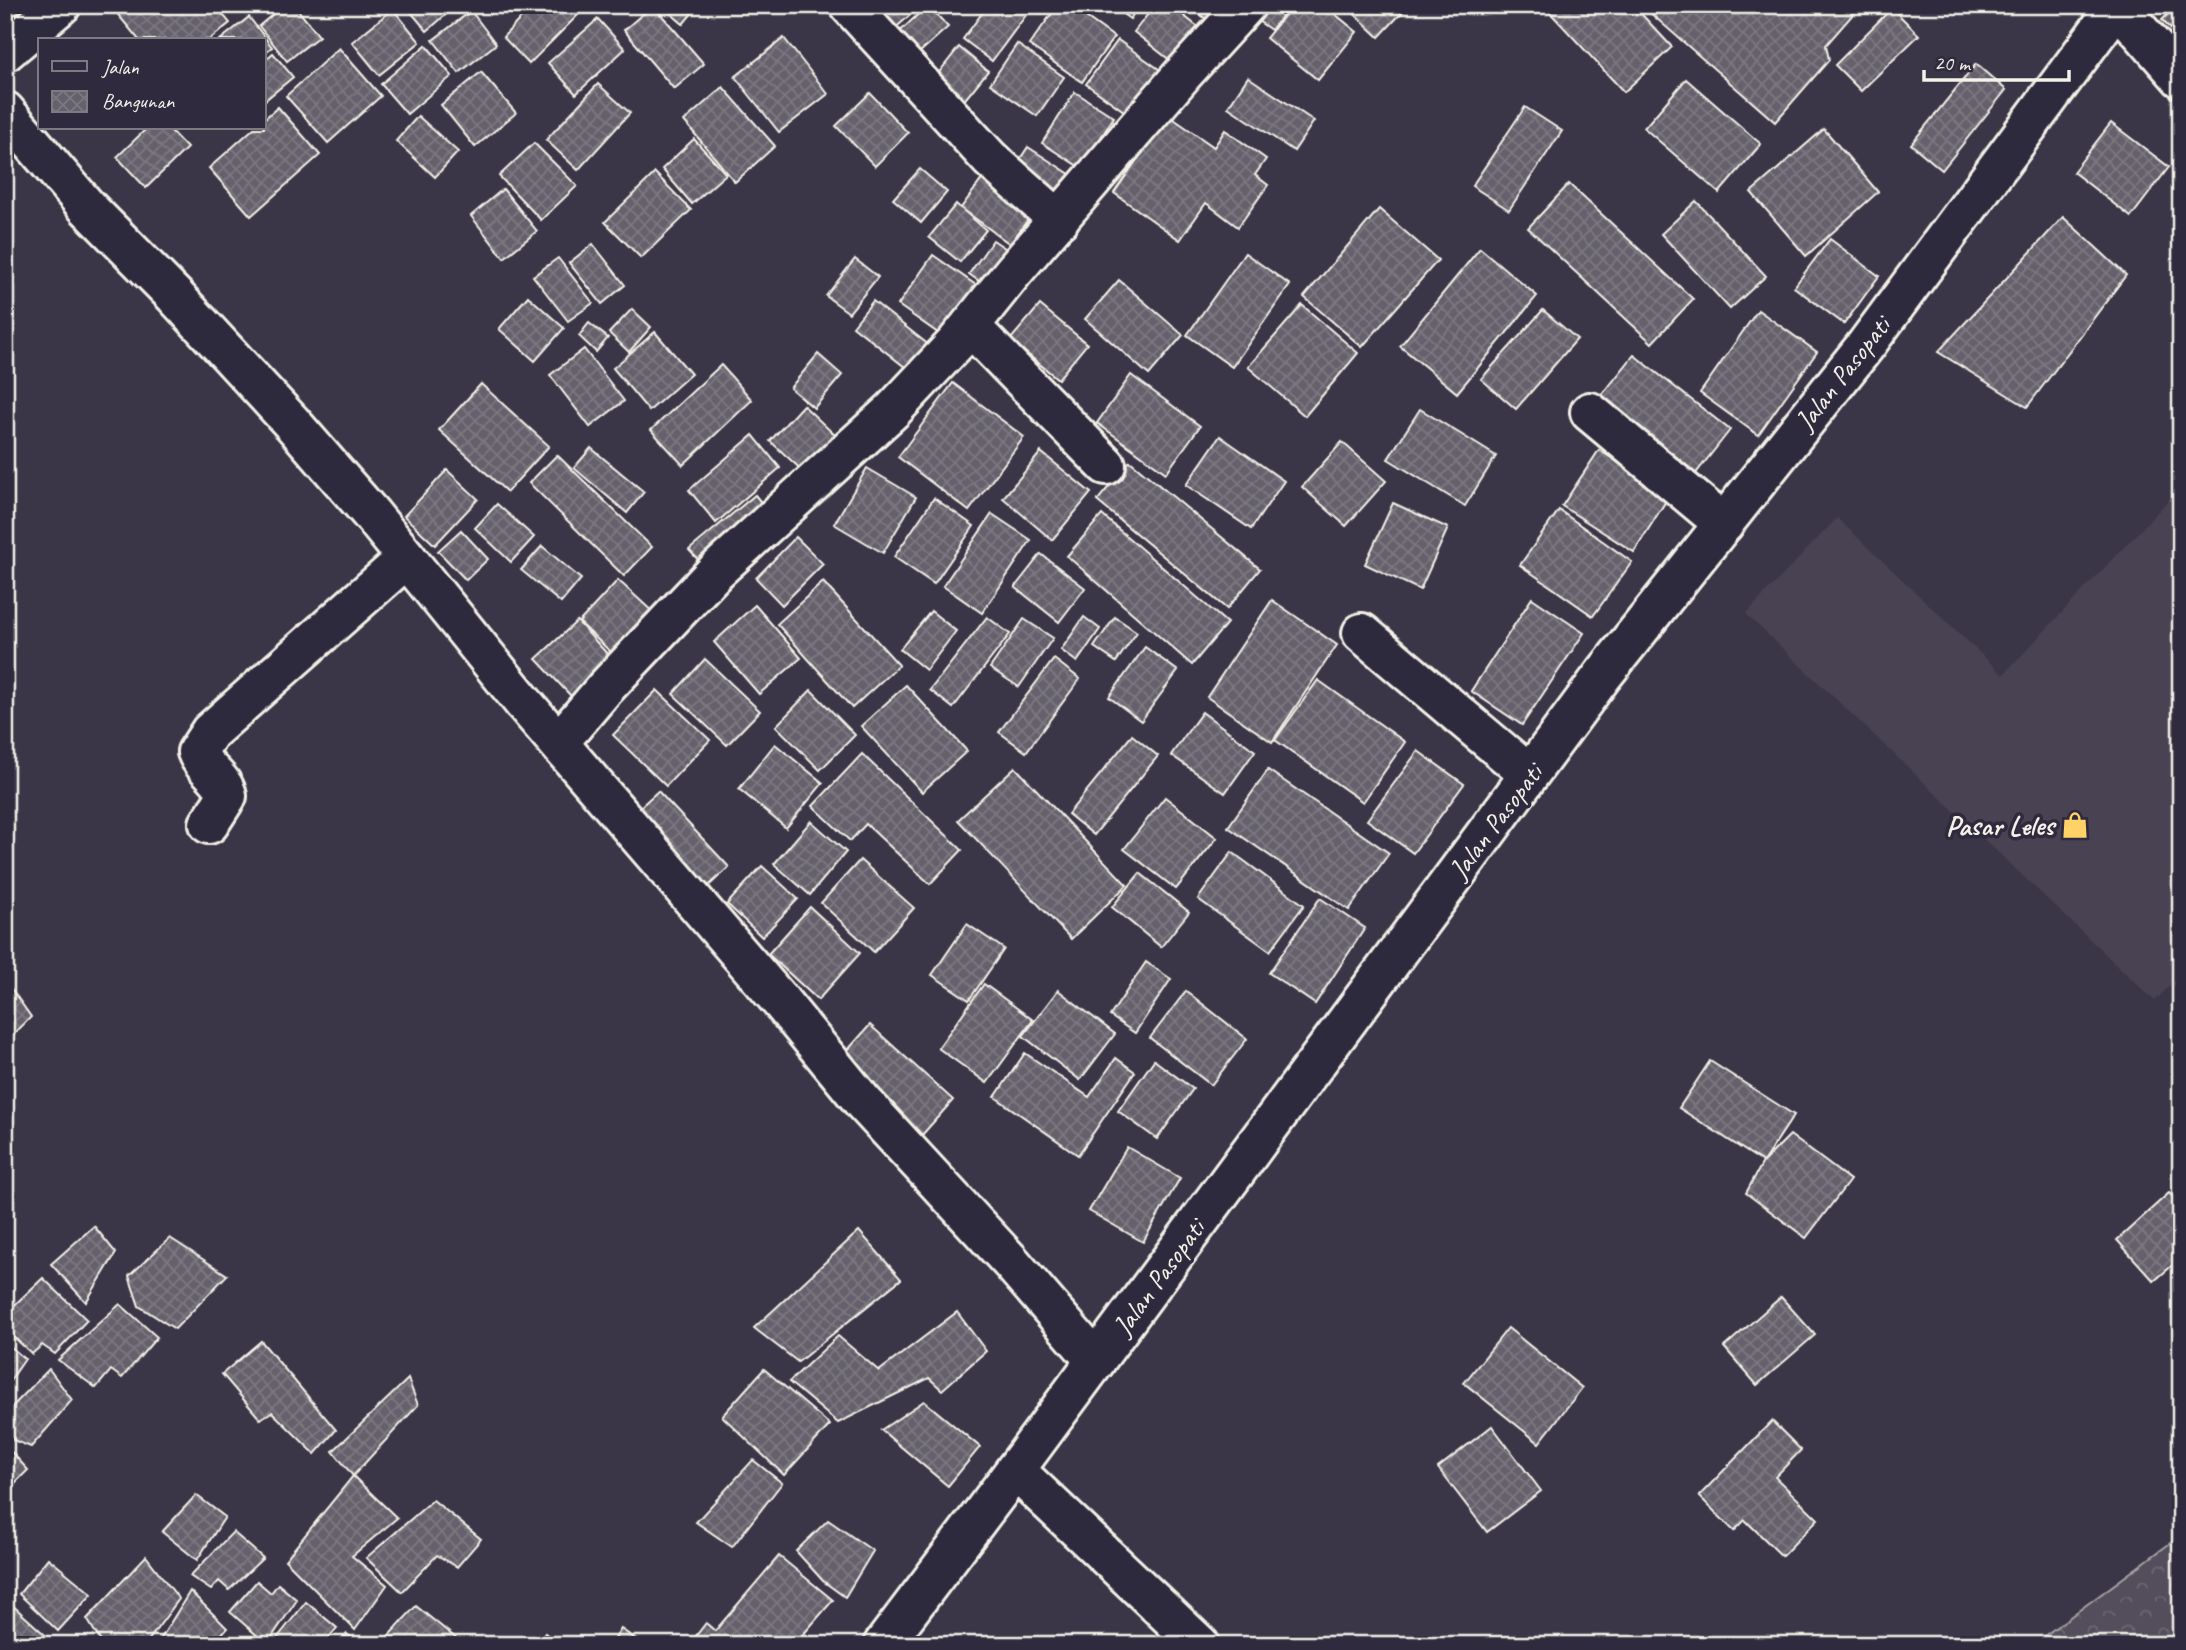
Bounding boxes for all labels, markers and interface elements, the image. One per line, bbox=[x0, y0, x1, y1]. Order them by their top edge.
legend bbox=[38, 38, 266, 130]
scale bar bbox=[1924, 38, 2069, 82]
text: 20 m bbox=[1934, 50, 1972, 76]
text: Jalan bbox=[101, 54, 139, 80]
text: Bangunan bbox=[102, 88, 175, 114]
street label: Jalan Pasopati bbox=[1786, 306, 1900, 439]
street label: Jalan Pasopati bbox=[1440, 754, 1552, 887]
place label: Pasar Leles bbox=[1946, 808, 2057, 843]
shop icon: Pasar Leles bbox=[2060, 810, 2090, 840]
street label: Jalan Pasopati bbox=[1103, 1209, 1214, 1344]

